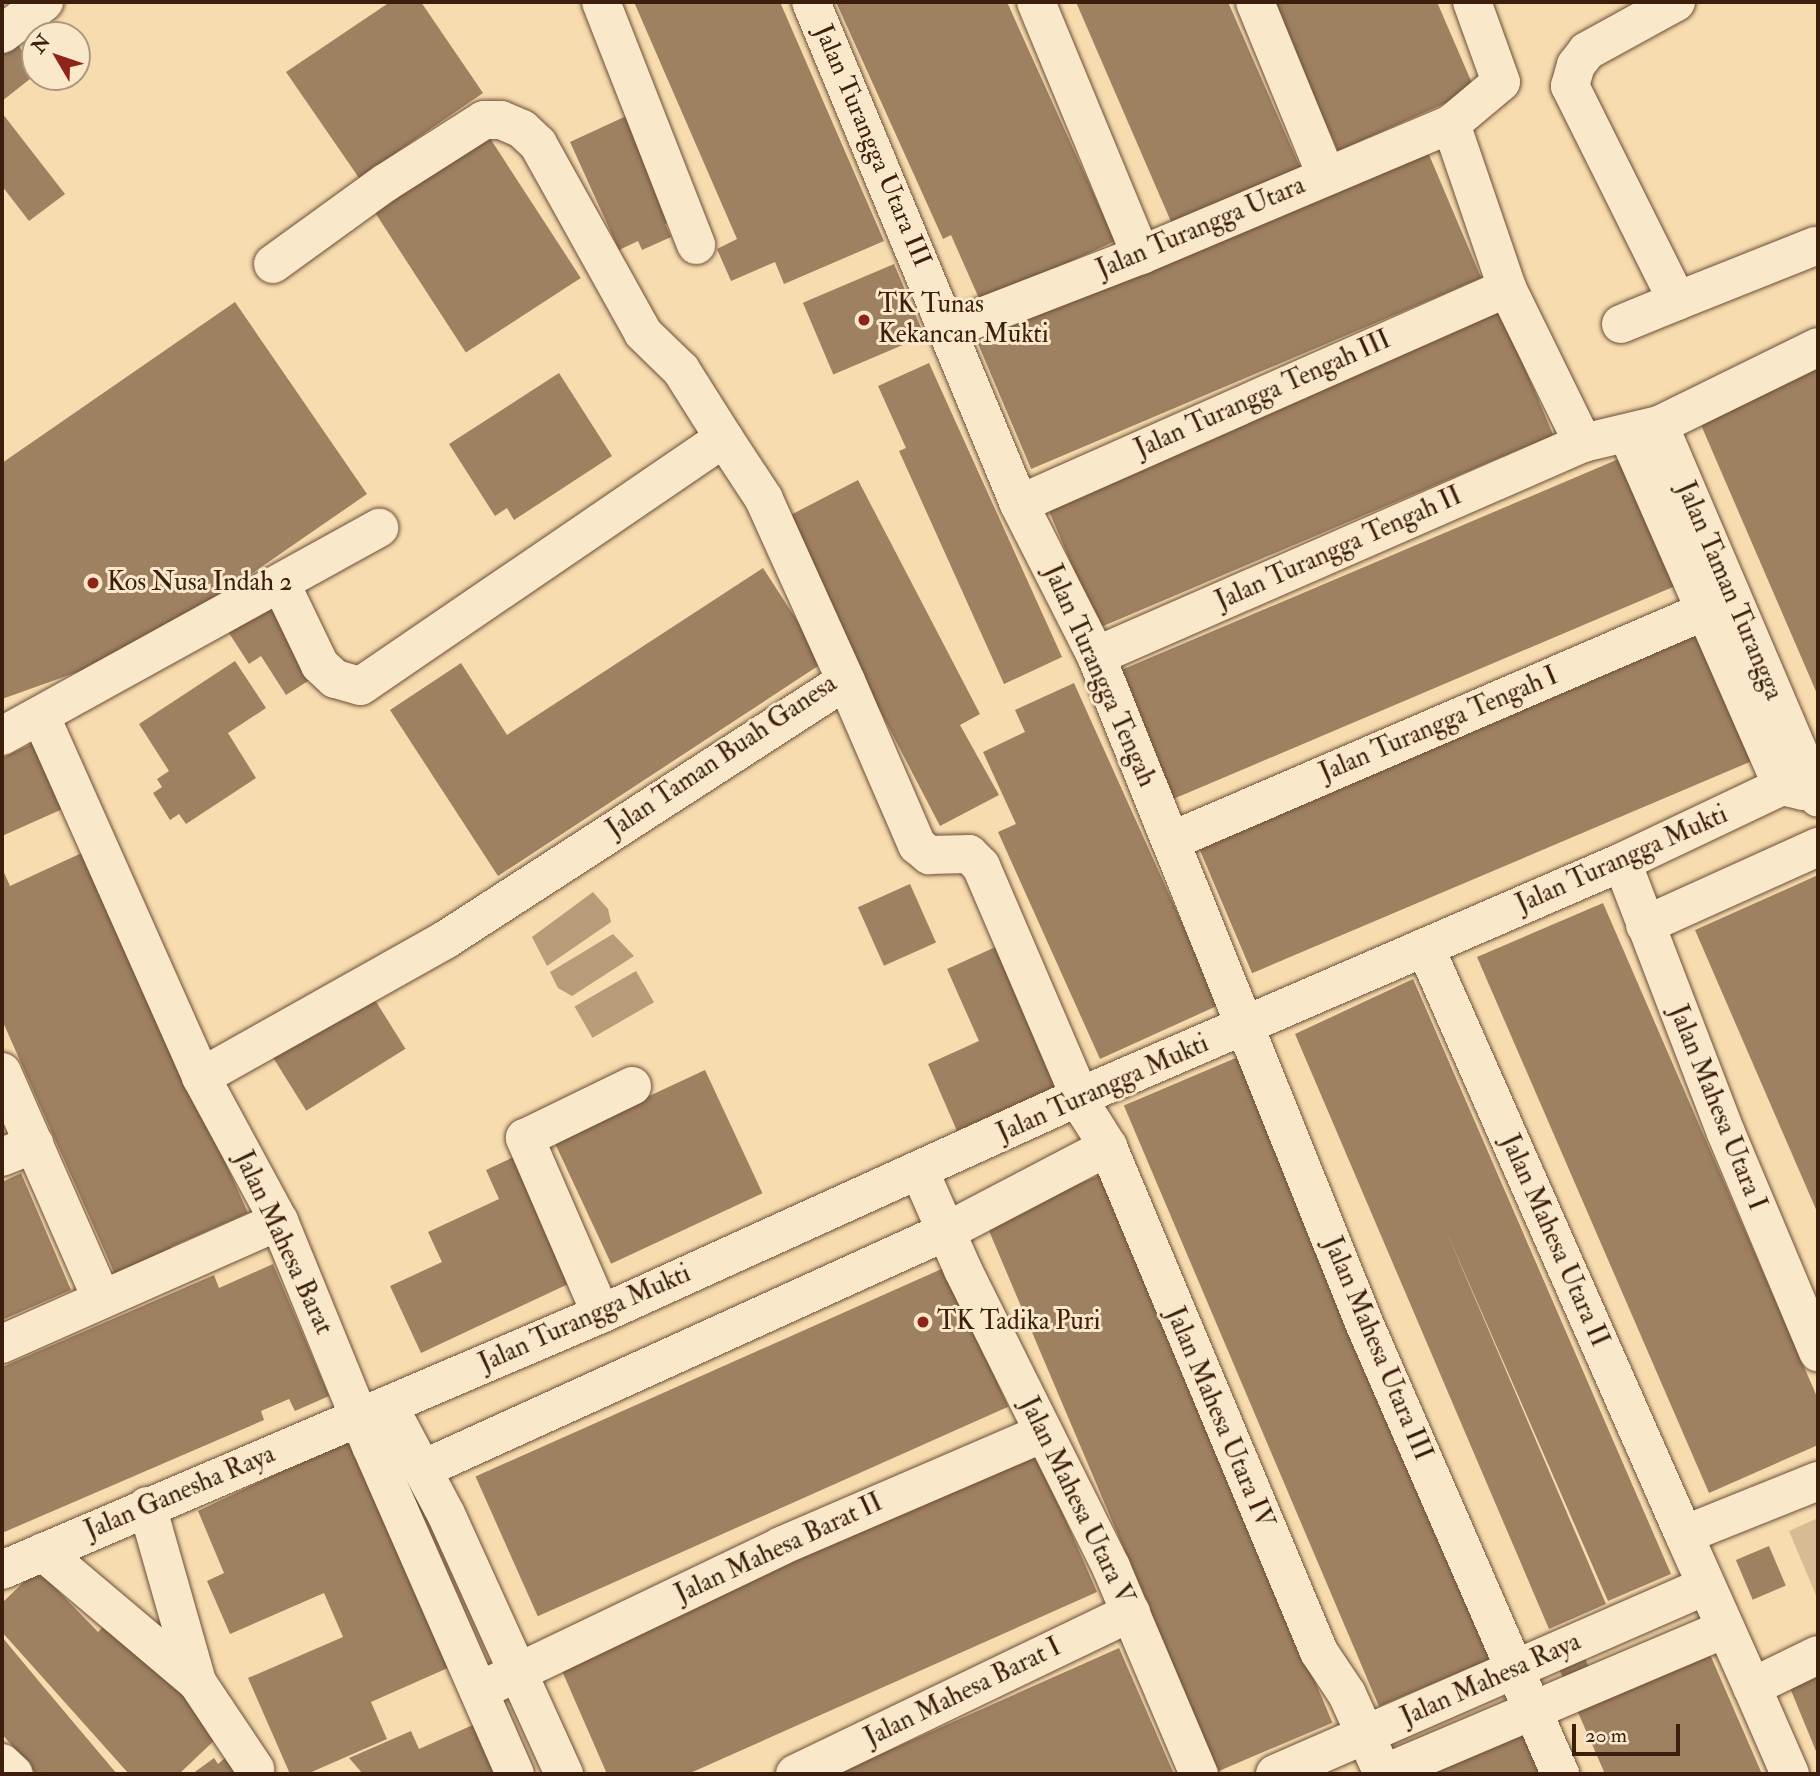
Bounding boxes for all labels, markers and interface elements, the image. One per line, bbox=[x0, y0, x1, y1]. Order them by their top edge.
street label: Jalan Turangga Utara III bbox=[807, 20, 937, 272]
north arrow bbox=[21, 21, 91, 91]
text: N bbox=[27, 30, 56, 58]
street label: Jalan Turangga Utara bbox=[1092, 170, 1310, 286]
place label: TK Tunas Kekancan Mukti bbox=[878, 289, 1049, 350]
marker: TK Tunas Kekancan Mukti bbox=[856, 312, 872, 328]
street label: Jalan Turangga Tengah III bbox=[1130, 324, 1396, 466]
street label: Jalan Taman Turangga bbox=[1669, 477, 1789, 705]
street label: Jalan Turangga Tengah II bbox=[1211, 481, 1467, 617]
street label: Jalan Turangga Tengah bbox=[1036, 560, 1162, 792]
place label: Kos Nusa Indah 2 bbox=[107, 567, 292, 599]
marker: Kos Nusa Indah 2 bbox=[85, 575, 101, 591]
street label: Jalan Turangga Tengah I bbox=[1315, 661, 1563, 789]
street label: Jalan Taman Buah Ganesa bbox=[601, 668, 843, 846]
street label: Jalan Turangga Mukti bbox=[1511, 799, 1733, 921]
street label: Jalan Mahesa Utara I bbox=[1662, 1001, 1772, 1215]
street label: Jalan Turangga Mukti bbox=[992, 1028, 1214, 1150]
street label: Jalan Mahesa Utara II bbox=[1493, 1130, 1615, 1352]
street label: Jalan Mahesa Barat bbox=[227, 1146, 339, 1340]
street label: Jalan Mahesa Utara III bbox=[1316, 1233, 1438, 1465]
street label: Jalan Turangga Mukti bbox=[474, 1258, 696, 1380]
street label: Jalan Mahesa Utara IV bbox=[1158, 1303, 1280, 1533]
place label: TK Tadika Puri bbox=[937, 1306, 1100, 1338]
marker: TK Tadika Puri bbox=[915, 1314, 931, 1330]
street label: Jalan Mahesa Utara V bbox=[1012, 1392, 1140, 1610]
street label: Jalan Ganesha Raya bbox=[80, 1439, 280, 1547]
street label: Jalan Mahesa Barat II bbox=[670, 1487, 888, 1611]
street label: Jalan Mahesa Raya bbox=[1396, 1626, 1586, 1734]
street label: Jalan Mahesa Barat I bbox=[860, 1632, 1066, 1754]
scale bar bbox=[1575, 1710, 1684, 1754]
text: 20 m bbox=[1585, 1722, 1627, 1749]

